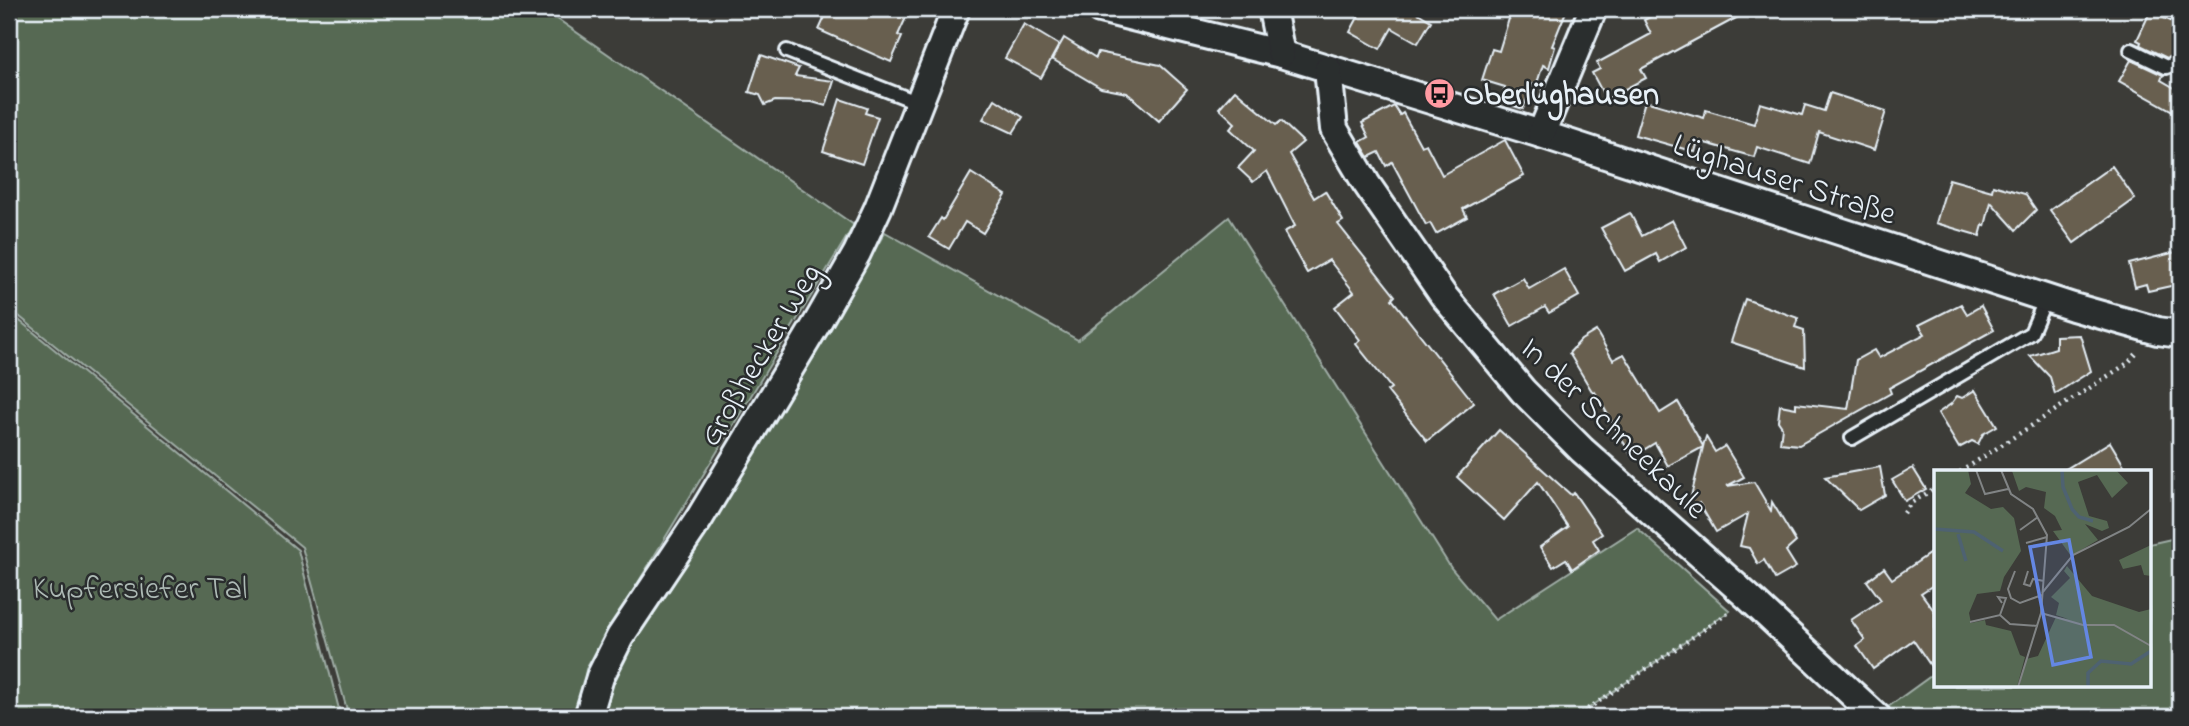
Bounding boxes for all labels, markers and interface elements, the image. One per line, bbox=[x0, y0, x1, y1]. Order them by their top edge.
place label: Oberlüghausen bbox=[1463, 73, 1659, 121]
bus stop icon: Oberlüghausen bbox=[1423, 76, 1457, 110]
street label: Lüghauser Straße bbox=[1666, 123, 1902, 240]
street label: Großhecker Weg bbox=[689, 255, 835, 456]
street label: In der Schneekaule bbox=[1508, 327, 1718, 532]
inset map bbox=[1934, 470, 2150, 688]
park label: Kupfersiefer Tal bbox=[33, 567, 247, 614]

